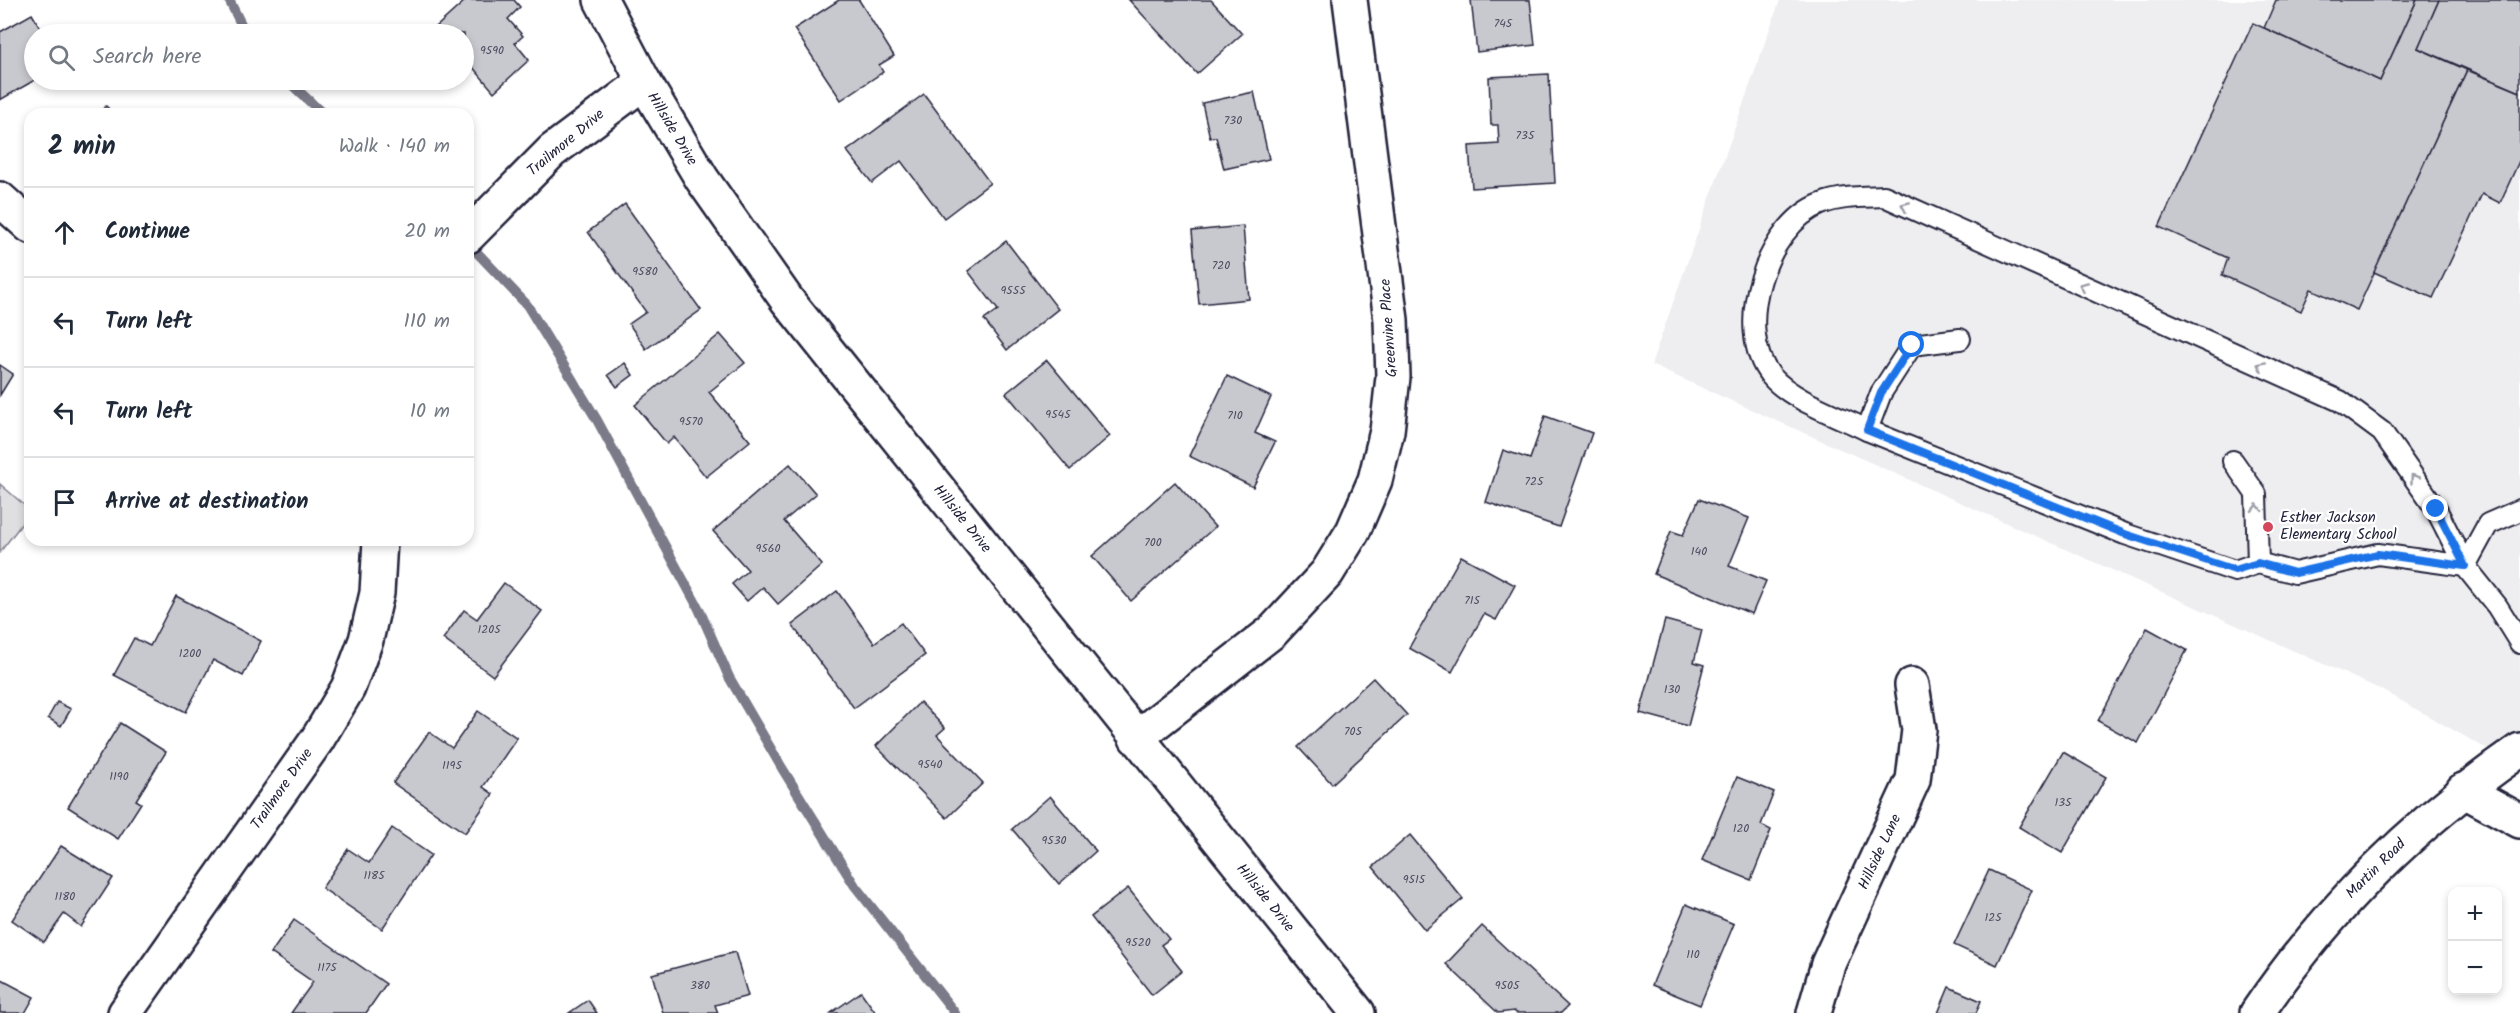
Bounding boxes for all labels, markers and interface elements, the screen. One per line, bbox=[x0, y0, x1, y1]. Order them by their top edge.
house number: 745 bbox=[1494, 14, 1514, 33]
search box bbox=[24, 24, 474, 90]
text: Search here bbox=[93, 40, 201, 75]
icon: search bbox=[45, 41, 78, 74]
house number: 9590 bbox=[480, 41, 504, 60]
street label: Hillside Drive bbox=[640, 87, 704, 171]
street label: Trailmore Drive bbox=[522, 103, 610, 183]
house number: 730 bbox=[1224, 111, 1242, 130]
text: 2 min bbox=[48, 126, 116, 168]
house number: 735 bbox=[1516, 126, 1536, 145]
text: Walk · 140 m bbox=[339, 131, 450, 163]
one-way arrow bbox=[1901, 201, 1912, 213]
text: Continue bbox=[105, 215, 190, 250]
icon: ahead bbox=[48, 216, 81, 249]
text: 20 m bbox=[404, 216, 450, 248]
house number: 720 bbox=[1212, 256, 1230, 275]
house number: 9580 bbox=[632, 262, 658, 281]
street label: Greenvine Place bbox=[1374, 278, 1404, 378]
house number: 9555 bbox=[1000, 281, 1027, 300]
one-way arrow bbox=[2079, 281, 2090, 293]
text: Turn left bbox=[105, 305, 192, 340]
icon: left bbox=[48, 306, 81, 339]
text: 110 m bbox=[404, 306, 450, 338]
route start bbox=[1898, 331, 1924, 357]
one-way arrow bbox=[2256, 361, 2267, 373]
text: Turn left bbox=[105, 395, 192, 430]
icon: left bbox=[48, 396, 81, 429]
text: 10 m bbox=[410, 396, 450, 428]
house number: 9545 bbox=[1045, 405, 1072, 424]
house number: 710 bbox=[1227, 406, 1243, 425]
house number: 9570 bbox=[679, 412, 703, 431]
house number: 725 bbox=[1525, 472, 1545, 491]
one-way arrow bbox=[2410, 474, 2421, 485]
street label: Hillside Drive bbox=[927, 479, 997, 559]
text: Arrive at destination bbox=[105, 485, 308, 520]
icon: arrive bbox=[48, 486, 81, 519]
route end bbox=[2422, 495, 2448, 521]
one-way arrow bbox=[2250, 504, 2263, 513]
place label: Esther Jackson Elementary School bbox=[2280, 506, 2397, 547]
marker: Esther Jackson Elementary School bbox=[2261, 520, 2275, 534]
house number: 700 bbox=[1144, 533, 1162, 552]
house number: 9560 bbox=[756, 539, 780, 558]
house number: 140 bbox=[1691, 542, 1707, 561]
house number: 715 bbox=[1464, 591, 1481, 610]
house number: 1205 bbox=[477, 620, 502, 639]
house number: 1200 bbox=[179, 644, 201, 663]
house number: 130 bbox=[1664, 680, 1680, 699]
house number: 705 bbox=[1344, 722, 1364, 741]
street label: Trailmore Drive bbox=[245, 743, 319, 835]
house number: 9540 bbox=[918, 755, 942, 774]
house number: 1195 bbox=[442, 756, 463, 775]
house number: 1190 bbox=[109, 767, 129, 786]
house number: 135 bbox=[2054, 793, 2073, 812]
street label: Hillside Lane bbox=[1852, 810, 1908, 894]
house number: 120 bbox=[1733, 819, 1749, 838]
house number: 9530 bbox=[1041, 831, 1067, 850]
street label: Martin Road bbox=[2340, 833, 2412, 905]
street label: Hillside Drive bbox=[1230, 858, 1300, 938]
house number: 1185 bbox=[363, 866, 386, 885]
house number: 9515 bbox=[1403, 870, 1427, 889]
house number: 1180 bbox=[55, 887, 75, 906]
map controls bbox=[2448, 887, 2502, 995]
button: + bbox=[2448, 887, 2502, 941]
house number: 125 bbox=[1984, 908, 2003, 927]
house number: 9520 bbox=[1125, 933, 1151, 952]
button: − bbox=[2448, 941, 2502, 995]
house number: 110 bbox=[1686, 945, 1700, 964]
house number: 1175 bbox=[317, 958, 338, 977]
house number: 380 bbox=[690, 976, 710, 995]
house number: 9505 bbox=[1495, 976, 1521, 995]

